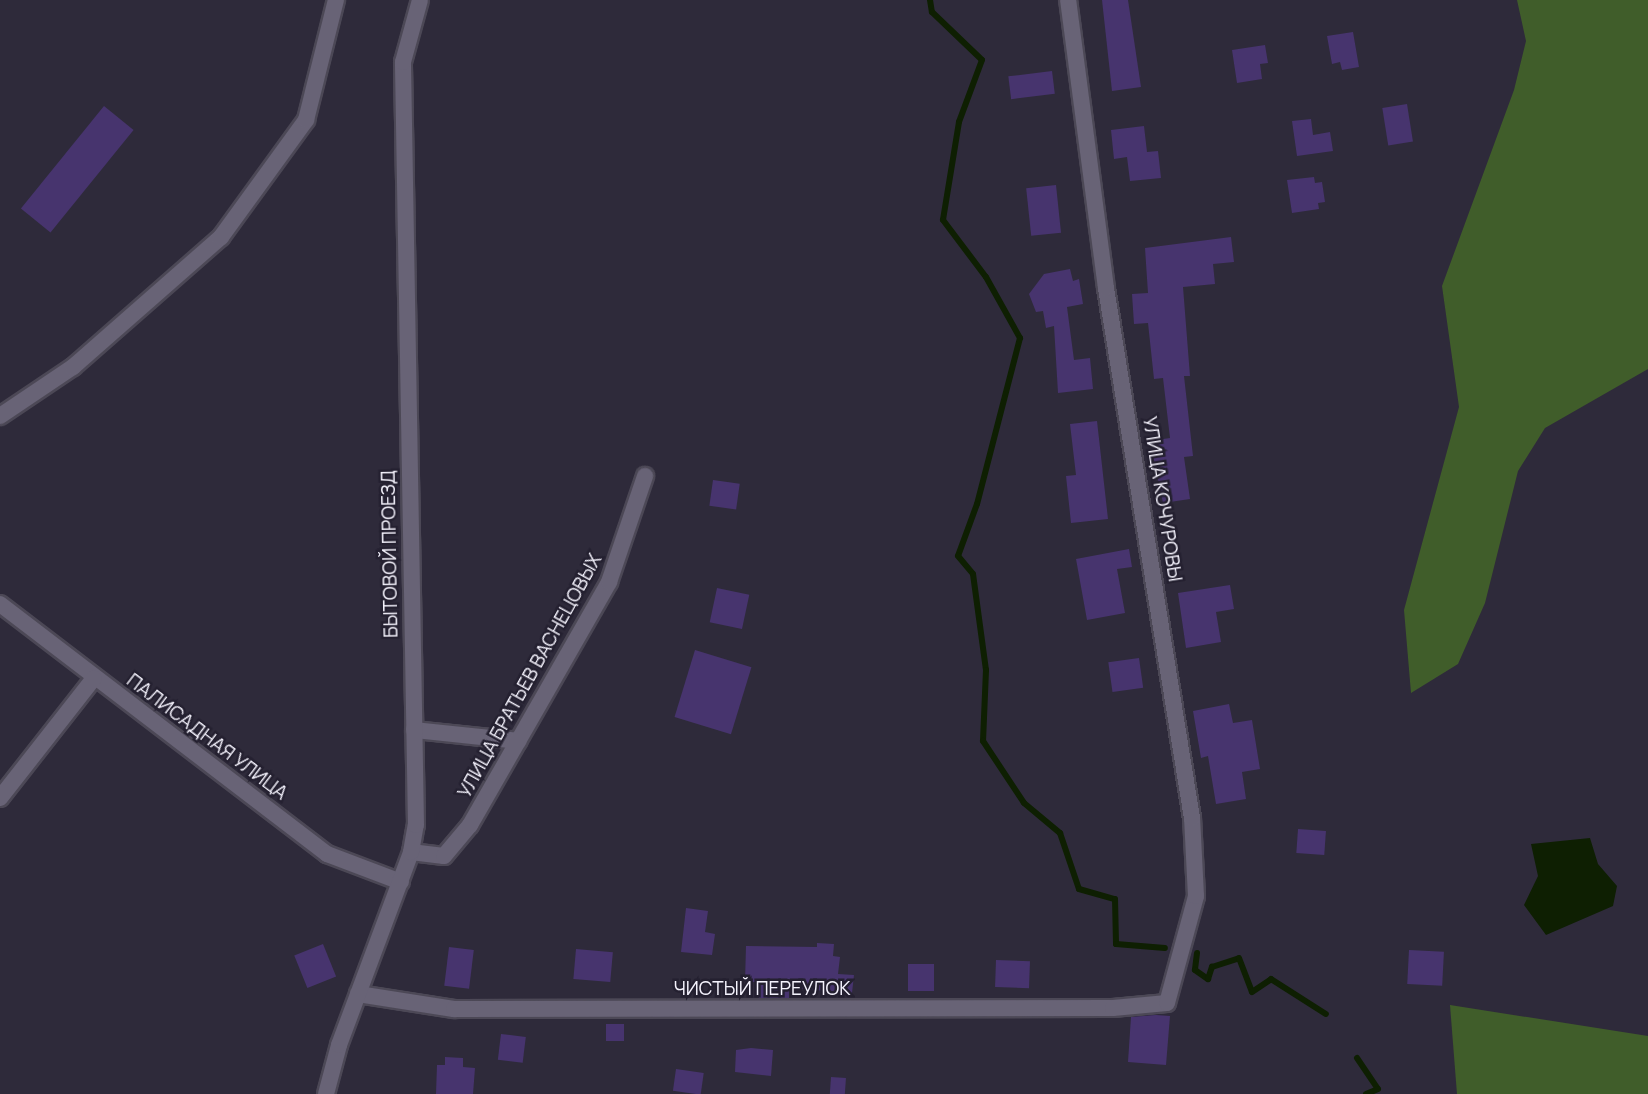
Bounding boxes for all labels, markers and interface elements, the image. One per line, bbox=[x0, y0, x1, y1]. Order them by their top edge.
street label: УЛИЦА КОЧУРОВЫ bbox=[1138, 415, 1186, 583]
street label: БЫТОВОЙ ПРОЕЗД bbox=[377, 470, 403, 638]
street label: УЛИЦА БРАТЬЕВ ВАСНЕЦОВЫХ bbox=[453, 550, 607, 802]
street label: ПАЛИСАДНАЯ УЛИЦА bbox=[122, 669, 292, 805]
street label: ЧИСТЫЙ ПЕРЕУЛОК bbox=[673, 978, 851, 1000]

